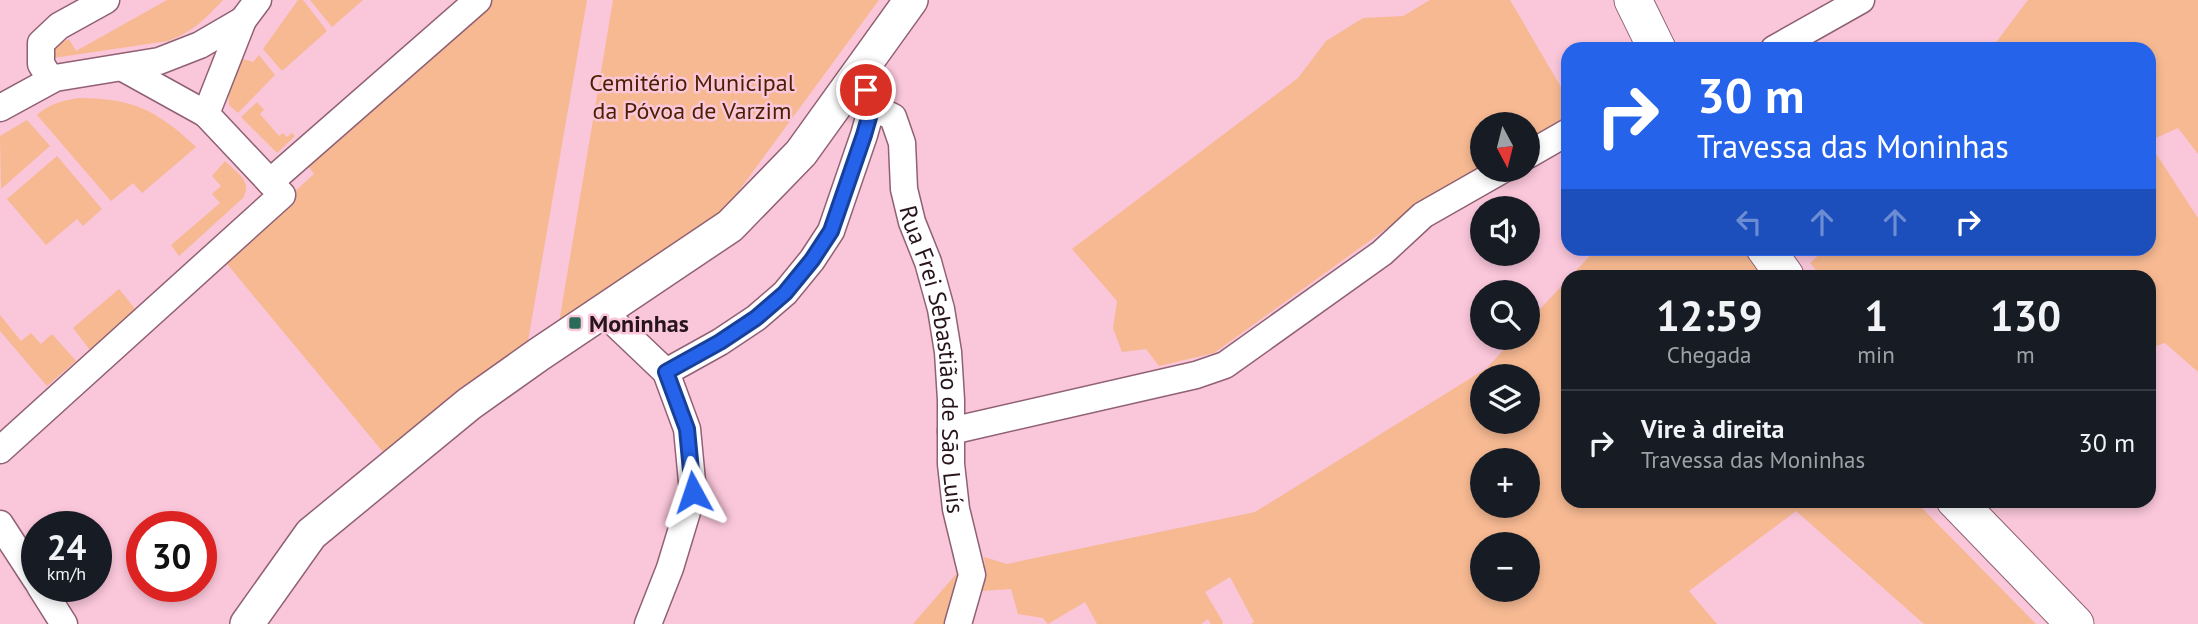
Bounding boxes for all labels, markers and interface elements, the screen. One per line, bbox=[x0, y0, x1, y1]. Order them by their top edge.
pin bbox=[836, 60, 896, 120]
text: 30 m bbox=[1697, 63, 1804, 127]
park label: Cemitério Municipal da Póvoa de Varzim bbox=[589, 67, 795, 126]
icon: right bbox=[1582, 70, 1673, 161]
icon: arrive bbox=[847, 71, 885, 109]
north arrow bbox=[1470, 112, 1540, 182]
map controls bbox=[1470, 112, 1540, 602]
text: Travessa das Moninhas bbox=[1697, 125, 2009, 167]
button: sound bbox=[1470, 196, 1540, 266]
street label: Rua Frei Sebastião de São Luís bbox=[893, 202, 972, 515]
icon: left bbox=[1730, 203, 1768, 241]
icon: ahead bbox=[1803, 203, 1841, 241]
icon: ahead bbox=[1876, 203, 1914, 241]
icon: right bbox=[1949, 203, 1987, 241]
button: search bbox=[1470, 280, 1540, 350]
text: 12:59 bbox=[1656, 288, 1762, 343]
text: 1 bbox=[1864, 288, 1888, 343]
text: 130 bbox=[1990, 288, 2061, 343]
place label: Moninhas bbox=[589, 308, 689, 339]
marker: Moninhas bbox=[567, 315, 583, 331]
text: Chegada bbox=[1667, 340, 1752, 369]
text: min bbox=[1857, 340, 1895, 369]
text: m bbox=[2016, 340, 2035, 369]
button: layers bbox=[1470, 364, 1540, 434]
text: Vire à direita bbox=[1641, 412, 1784, 445]
icon: right bbox=[1582, 424, 1620, 462]
text: 30 m bbox=[2079, 426, 2135, 459]
text: Travessa das Moninhas bbox=[1641, 445, 1865, 474]
button: + bbox=[1470, 448, 1540, 518]
position arrow bbox=[656, 455, 730, 529]
speed limit sign: 30 bbox=[126, 511, 217, 602]
text: 24 bbox=[47, 524, 86, 570]
button: − bbox=[1470, 532, 1540, 602]
text: km/h bbox=[47, 562, 86, 585]

